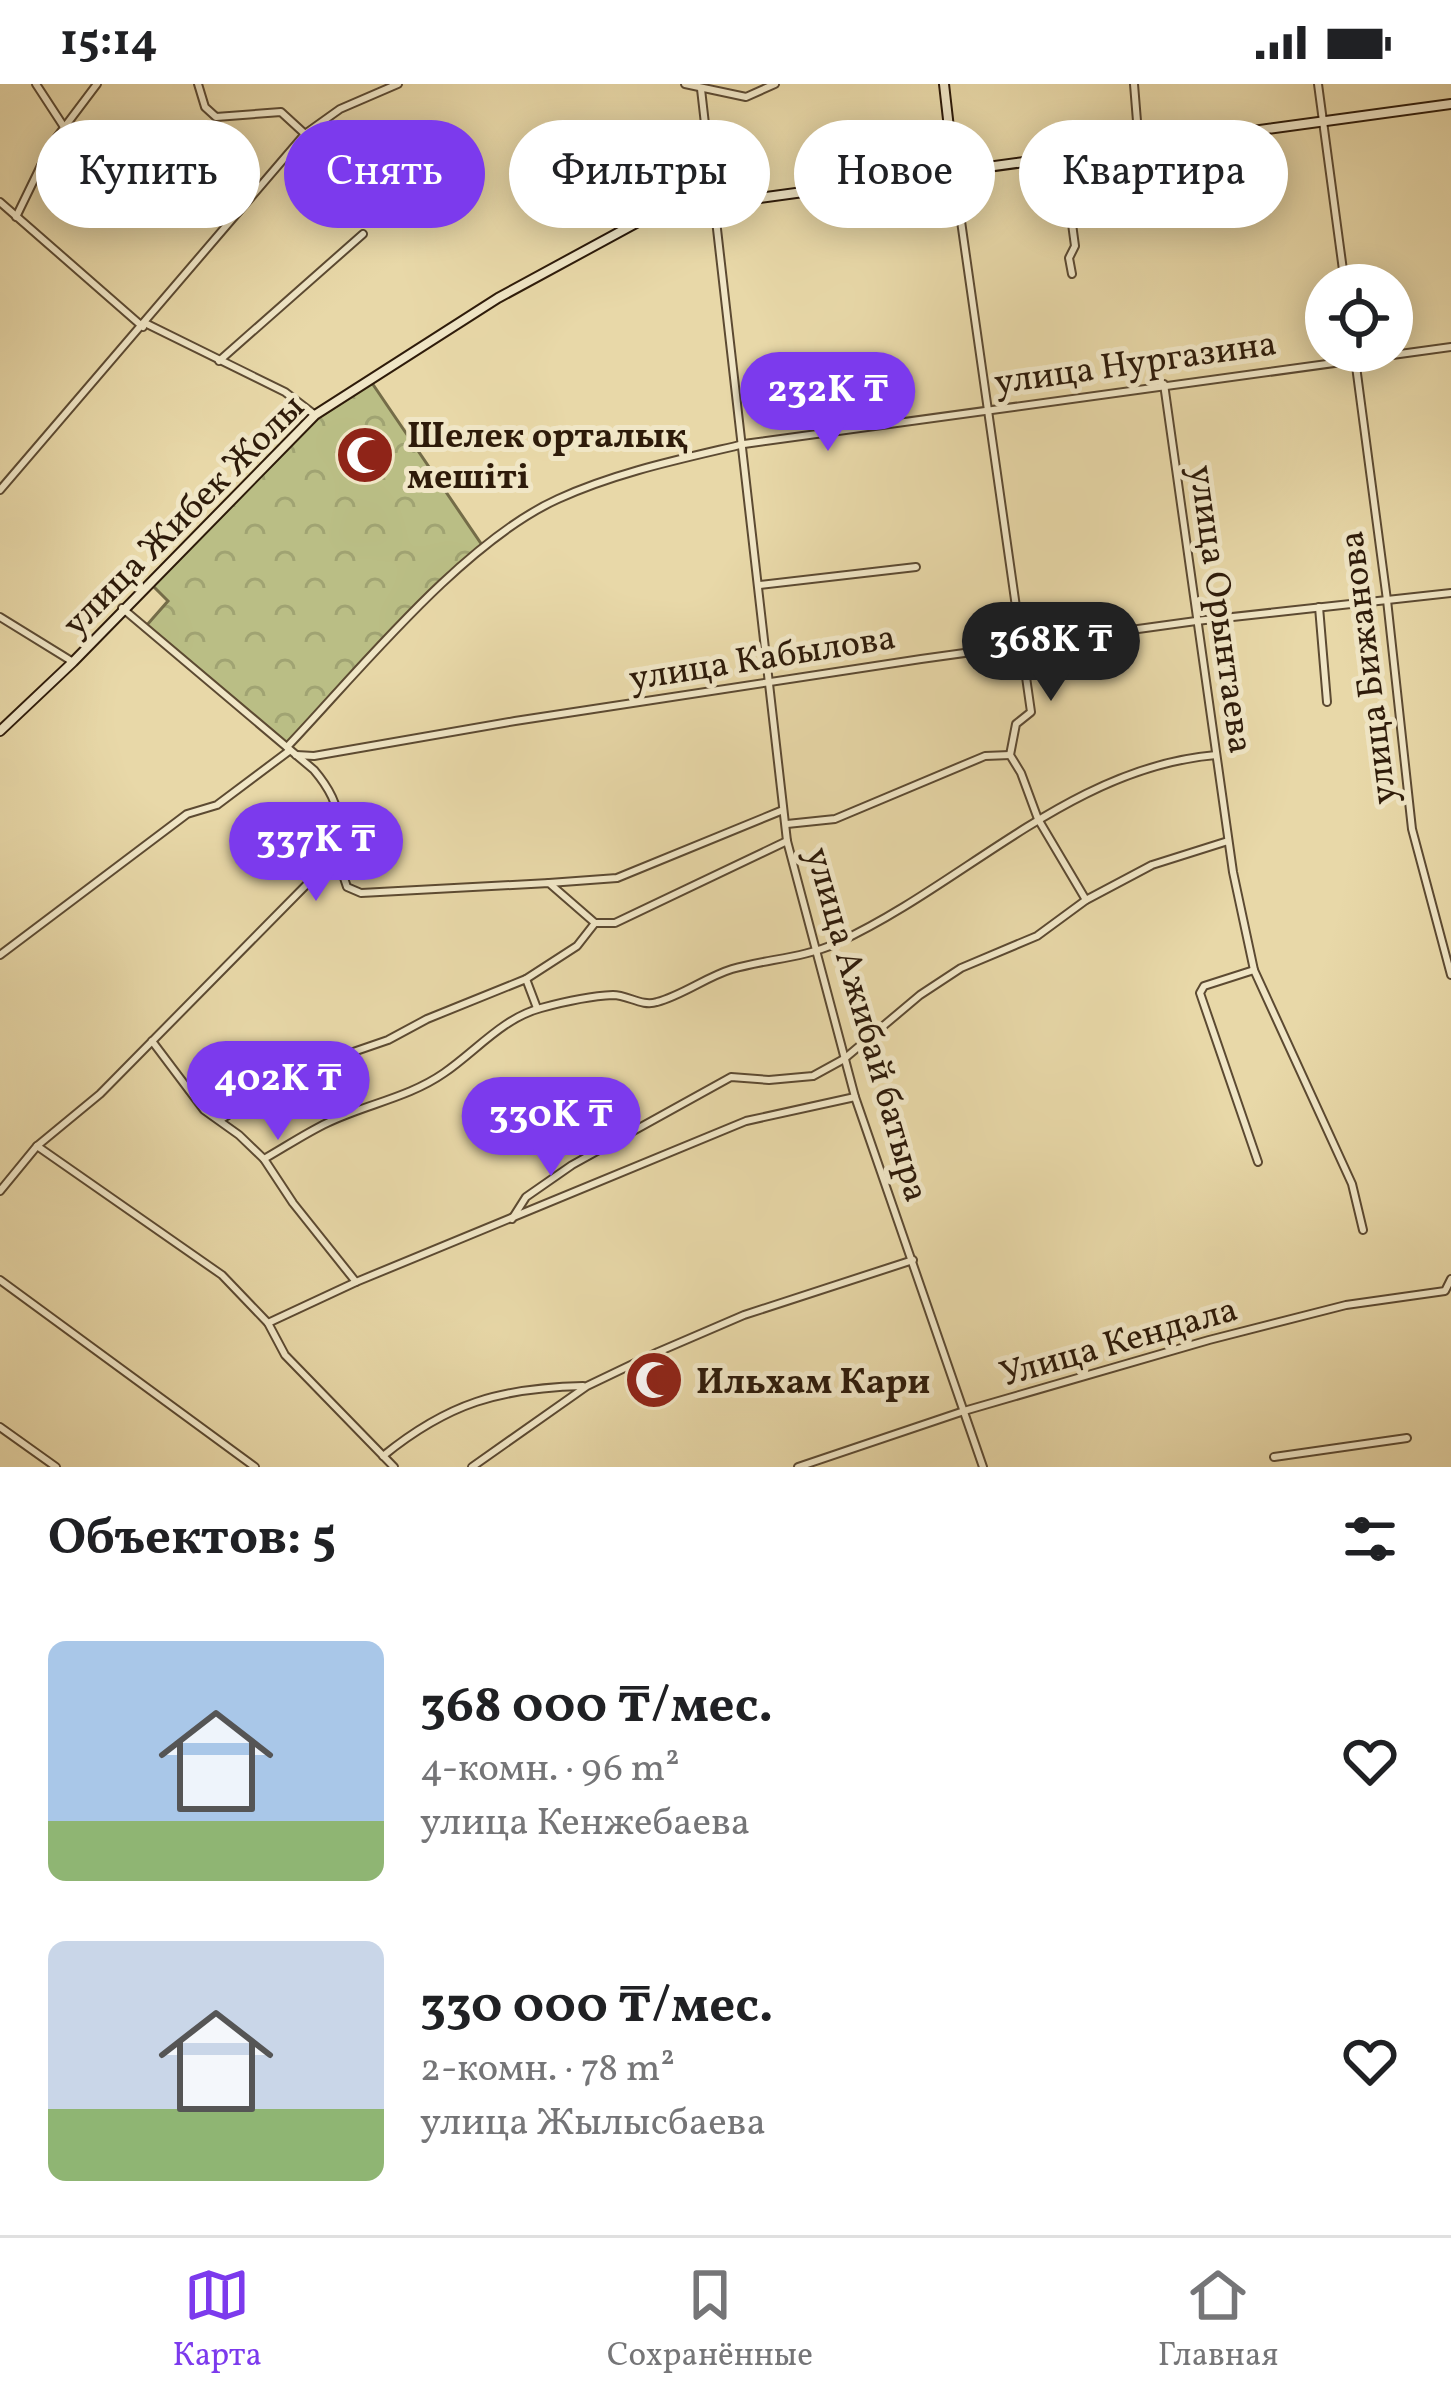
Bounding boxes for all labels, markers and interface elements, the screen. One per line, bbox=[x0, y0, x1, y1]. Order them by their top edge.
text: 15:14 bbox=[60, 11, 158, 74]
chip: Купить bbox=[36, 120, 260, 228]
chip: Снять bbox=[284, 120, 485, 228]
chip: Фильтры bbox=[509, 120, 770, 228]
chip: Новое bbox=[794, 120, 995, 228]
chip: Квартира bbox=[1019, 120, 1288, 228]
map controls bbox=[1305, 264, 1413, 372]
button: locate bbox=[1305, 264, 1413, 372]
street label: улица Нургазина bbox=[991, 320, 1280, 410]
pin: 232K ₸ bbox=[730, 352, 926, 454]
text: 232K ₸ bbox=[767, 364, 889, 418]
street label: улица Жибек Жолы bbox=[52, 384, 317, 649]
place label: Шелек орталық мешіті bbox=[407, 413, 688, 504]
mosque icon: Шелек орталық мешіті bbox=[334, 424, 396, 486]
street label: улица Орынтаева bbox=[1174, 462, 1264, 757]
street label: улица Бижанова bbox=[1328, 528, 1412, 807]
pin: 368K ₸ bbox=[953, 602, 1149, 704]
street label: улица Кабылова bbox=[626, 614, 899, 706]
text: 368K ₸ bbox=[989, 614, 1113, 668]
pin: 337K ₸ bbox=[218, 802, 414, 904]
text: 337K ₸ bbox=[256, 814, 376, 868]
street label: улица Ажибай батыра bbox=[791, 842, 940, 1208]
pin: 402K ₸ bbox=[180, 1041, 376, 1143]
text: 402K ₸ bbox=[214, 1053, 342, 1107]
pin: 330K ₸ bbox=[453, 1077, 649, 1179]
text: 330K ₸ bbox=[489, 1089, 613, 1143]
street label: Улица Кендала bbox=[994, 1286, 1244, 1402]
mosque icon: Ильхам Кари bbox=[623, 1349, 685, 1411]
place label: Ильхам Кари bbox=[696, 1359, 931, 1409]
text: Объектов: 5 bbox=[48, 1504, 336, 1575]
icon: filters bbox=[1337, 1506, 1403, 1572]
text: 368 000 ₸/мес. bbox=[420, 1672, 773, 1743]
icon: home bbox=[144, 1689, 288, 1833]
icon: heart bbox=[1337, 1728, 1403, 1794]
text: 4-комн. · 96 m² bbox=[420, 1743, 680, 1797]
text: улица Кенжебаева bbox=[420, 1797, 750, 1851]
text: 330 000 ₸/мес. bbox=[420, 1972, 774, 2043]
icon: home bbox=[144, 1989, 288, 2133]
icon: heart bbox=[1337, 2028, 1403, 2094]
text: 2-комн. · 78 m² bbox=[420, 2043, 675, 2097]
text: улица Жылысбаева bbox=[420, 2097, 766, 2151]
tab: Карта bbox=[172, 2262, 262, 2380]
tab: Сохранённые bbox=[607, 2262, 813, 2380]
tab: Главная bbox=[1158, 2262, 1279, 2380]

